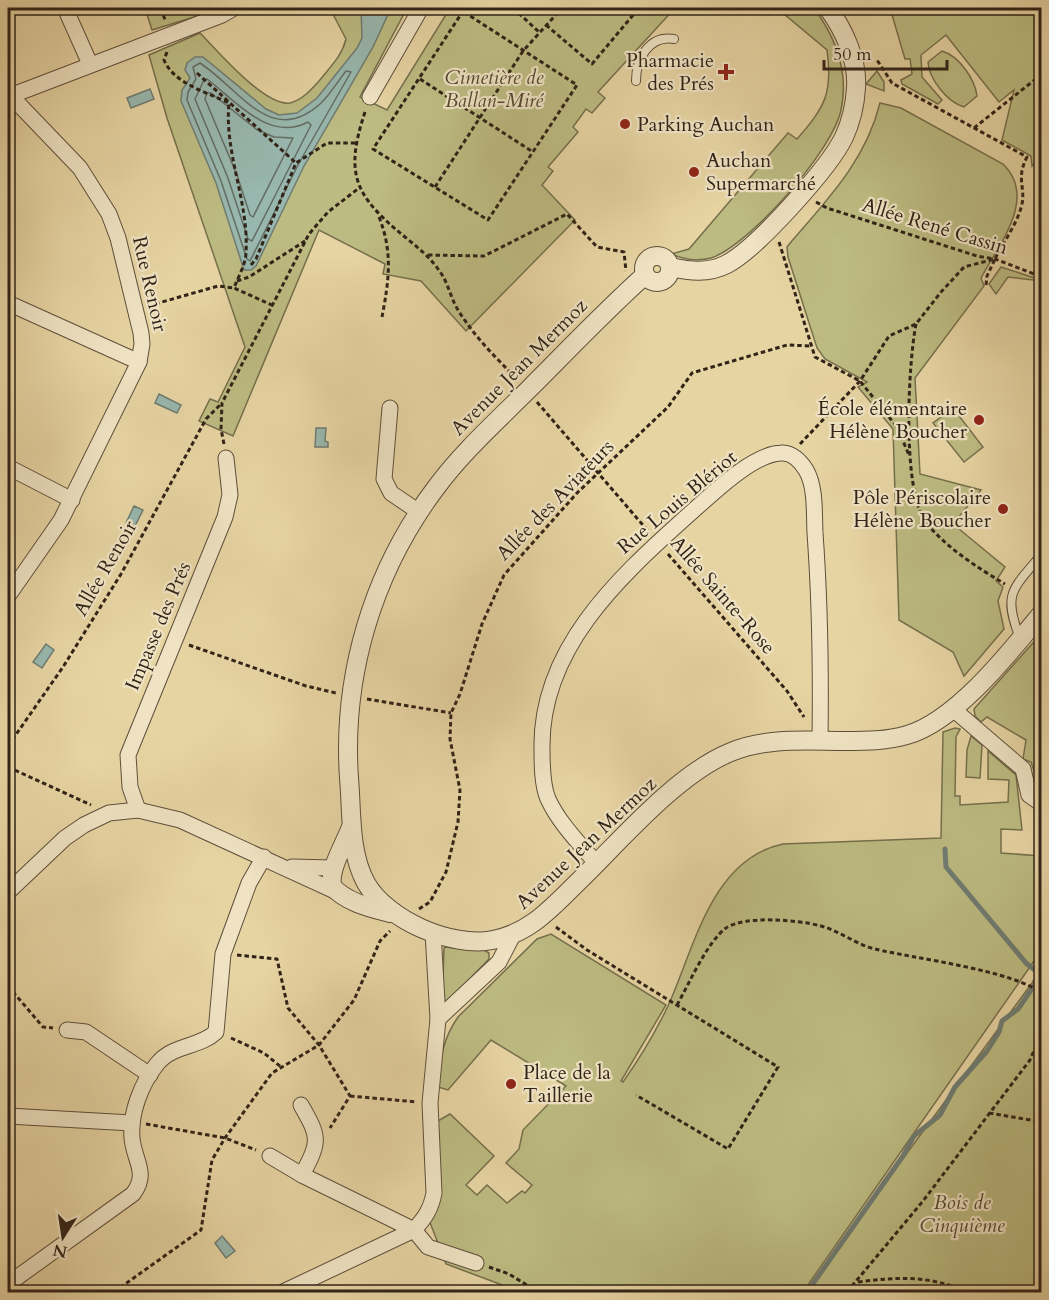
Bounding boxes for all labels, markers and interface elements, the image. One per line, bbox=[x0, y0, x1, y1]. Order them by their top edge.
scale bar bbox=[824, 33, 947, 71]
text: 50 m bbox=[833, 42, 872, 67]
place label: Pharmacie des Prés bbox=[626, 47, 714, 97]
park label: Cimetière de Ballan-Miré bbox=[445, 64, 544, 114]
marker: Pharmacie des Prés bbox=[719, 65, 733, 79]
place label: Parking Auchan bbox=[637, 111, 775, 138]
marker: Parking Auchan bbox=[618, 117, 632, 131]
place label: Auchan Supermarché bbox=[706, 147, 816, 197]
marker: Auchan Supermarché bbox=[687, 165, 701, 179]
street label: Allée René Cassin bbox=[859, 191, 1012, 261]
street label: Rue Renoir bbox=[126, 234, 174, 335]
street label: Avenue Jean Mermoz bbox=[445, 293, 593, 441]
place label: École élémentaire Hélène Boucher bbox=[818, 395, 968, 445]
marker: École élémentaire Hélène Boucher bbox=[972, 413, 986, 427]
street label: Allée des Aviateurs bbox=[490, 434, 620, 566]
street label: Rue Louis Blériot bbox=[611, 443, 743, 560]
place label: Pôle Périscolaire Hélène Boucher bbox=[853, 484, 992, 534]
marker: Pôle Périscolaire Hélène Boucher bbox=[996, 502, 1010, 516]
street label: Allée Renoir bbox=[67, 515, 144, 621]
street label: Allée Sainte-Rose bbox=[664, 530, 782, 660]
street label: Impasse des Prés bbox=[119, 557, 197, 695]
street label: Avenue Jean Mermoz bbox=[510, 771, 662, 915]
place label: Place de la Taillerie bbox=[523, 1059, 611, 1109]
marker: Place de la Taillerie bbox=[504, 1077, 518, 1091]
park label: Bois de Cinquième bbox=[919, 1189, 1005, 1239]
north arrow bbox=[33, 1207, 93, 1267]
text: N bbox=[51, 1238, 69, 1263]

